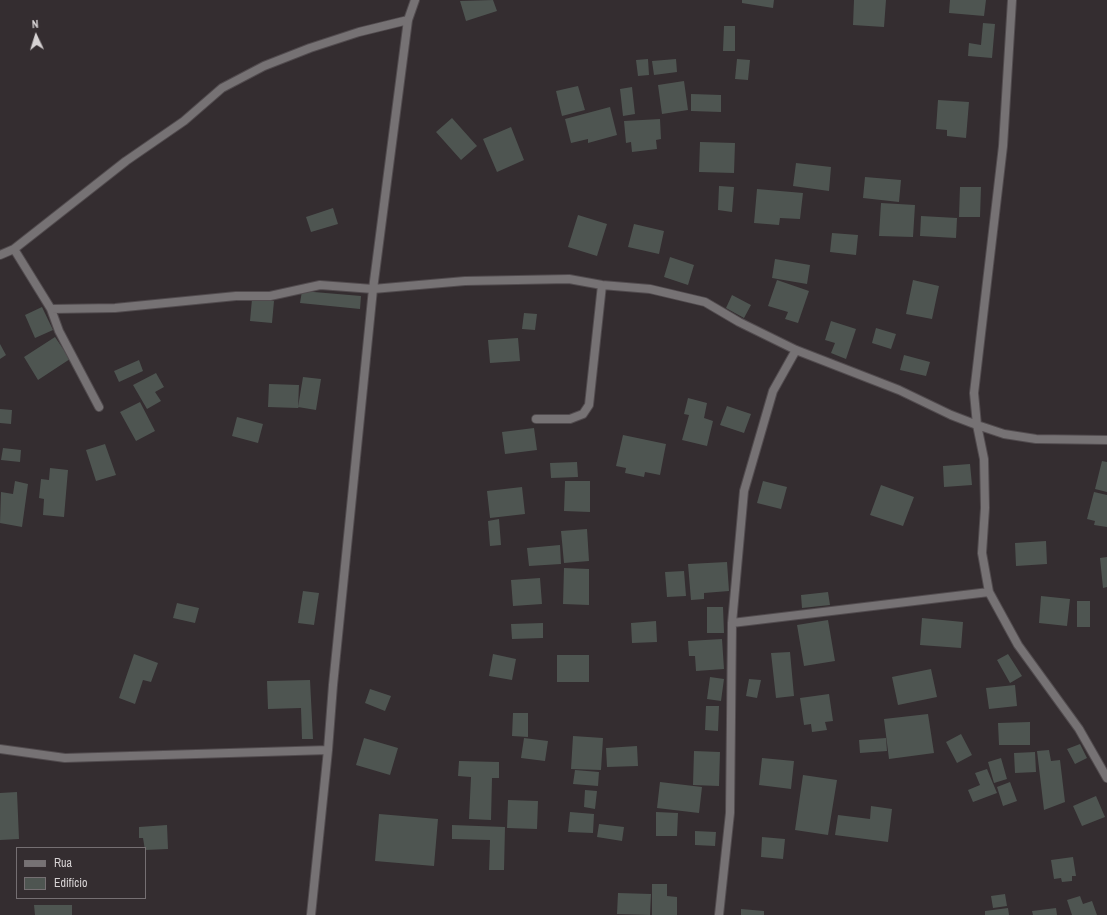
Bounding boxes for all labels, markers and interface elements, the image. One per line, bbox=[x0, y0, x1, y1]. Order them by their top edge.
north arrow bbox=[16, 16, 56, 56]
text: N bbox=[31, 17, 39, 31]
legend bbox=[16, 847, 146, 899]
text: Rua bbox=[54, 855, 72, 871]
text: Edifício bbox=[54, 875, 87, 891]

